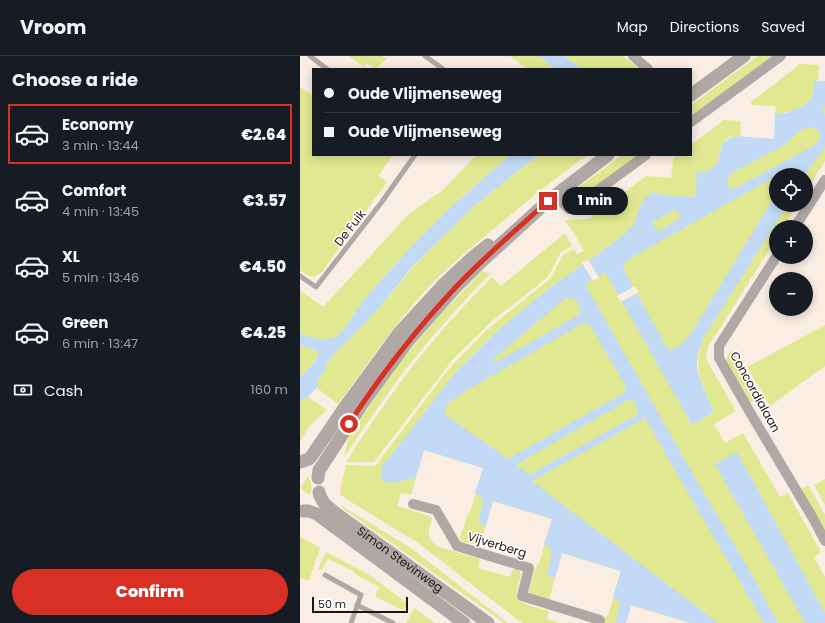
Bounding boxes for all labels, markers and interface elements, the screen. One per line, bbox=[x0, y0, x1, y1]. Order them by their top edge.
text: Vroom bbox=[20, 14, 86, 41]
text: Map bbox=[617, 17, 648, 37]
text: Directions bbox=[670, 17, 739, 37]
text: Saved bbox=[761, 17, 805, 37]
text: Choose a ride bbox=[12, 67, 138, 92]
text: Oude Vlijmenseweg bbox=[348, 83, 502, 104]
text: Economy bbox=[62, 114, 134, 135]
icon: car bbox=[14, 116, 50, 152]
text: Oude Vlijmenseweg bbox=[348, 121, 502, 142]
text: €2.64 bbox=[241, 124, 286, 145]
text: 3 min · 13:44 bbox=[62, 136, 139, 155]
map controls bbox=[769, 168, 813, 316]
button: locate bbox=[769, 168, 813, 212]
text: Comfort bbox=[62, 180, 126, 201]
icon: car bbox=[14, 182, 50, 218]
callout: 1 min bbox=[562, 187, 628, 215]
text: €3.57 bbox=[243, 190, 286, 211]
text: 1 min bbox=[578, 191, 612, 210]
route end bbox=[539, 192, 557, 210]
text: 4 min · 13:45 bbox=[62, 202, 139, 221]
street label: De Fuik bbox=[330, 205, 370, 249]
button: + bbox=[769, 220, 813, 264]
text: XL bbox=[62, 246, 80, 267]
icon: car bbox=[14, 248, 50, 284]
text: €4.50 bbox=[240, 256, 286, 277]
text: 5 min · 13:46 bbox=[62, 268, 139, 287]
button: − bbox=[769, 272, 813, 316]
text: Green bbox=[62, 312, 108, 333]
icon: car bbox=[14, 314, 50, 350]
text: €4.25 bbox=[241, 322, 286, 343]
text: 6 min · 13:47 bbox=[62, 334, 138, 353]
street label: Concordialaan bbox=[726, 348, 785, 435]
icon: cash bbox=[12, 379, 34, 401]
text: Cash bbox=[44, 380, 83, 401]
text: 160 m bbox=[251, 380, 288, 399]
route start bbox=[340, 415, 358, 433]
street label: Simon Stevinweg bbox=[354, 522, 447, 596]
street label: Vijverberg bbox=[466, 527, 529, 562]
button: Confirm bbox=[12, 569, 288, 615]
scale bar bbox=[312, 595, 408, 614]
text: 50 m bbox=[318, 596, 346, 612]

